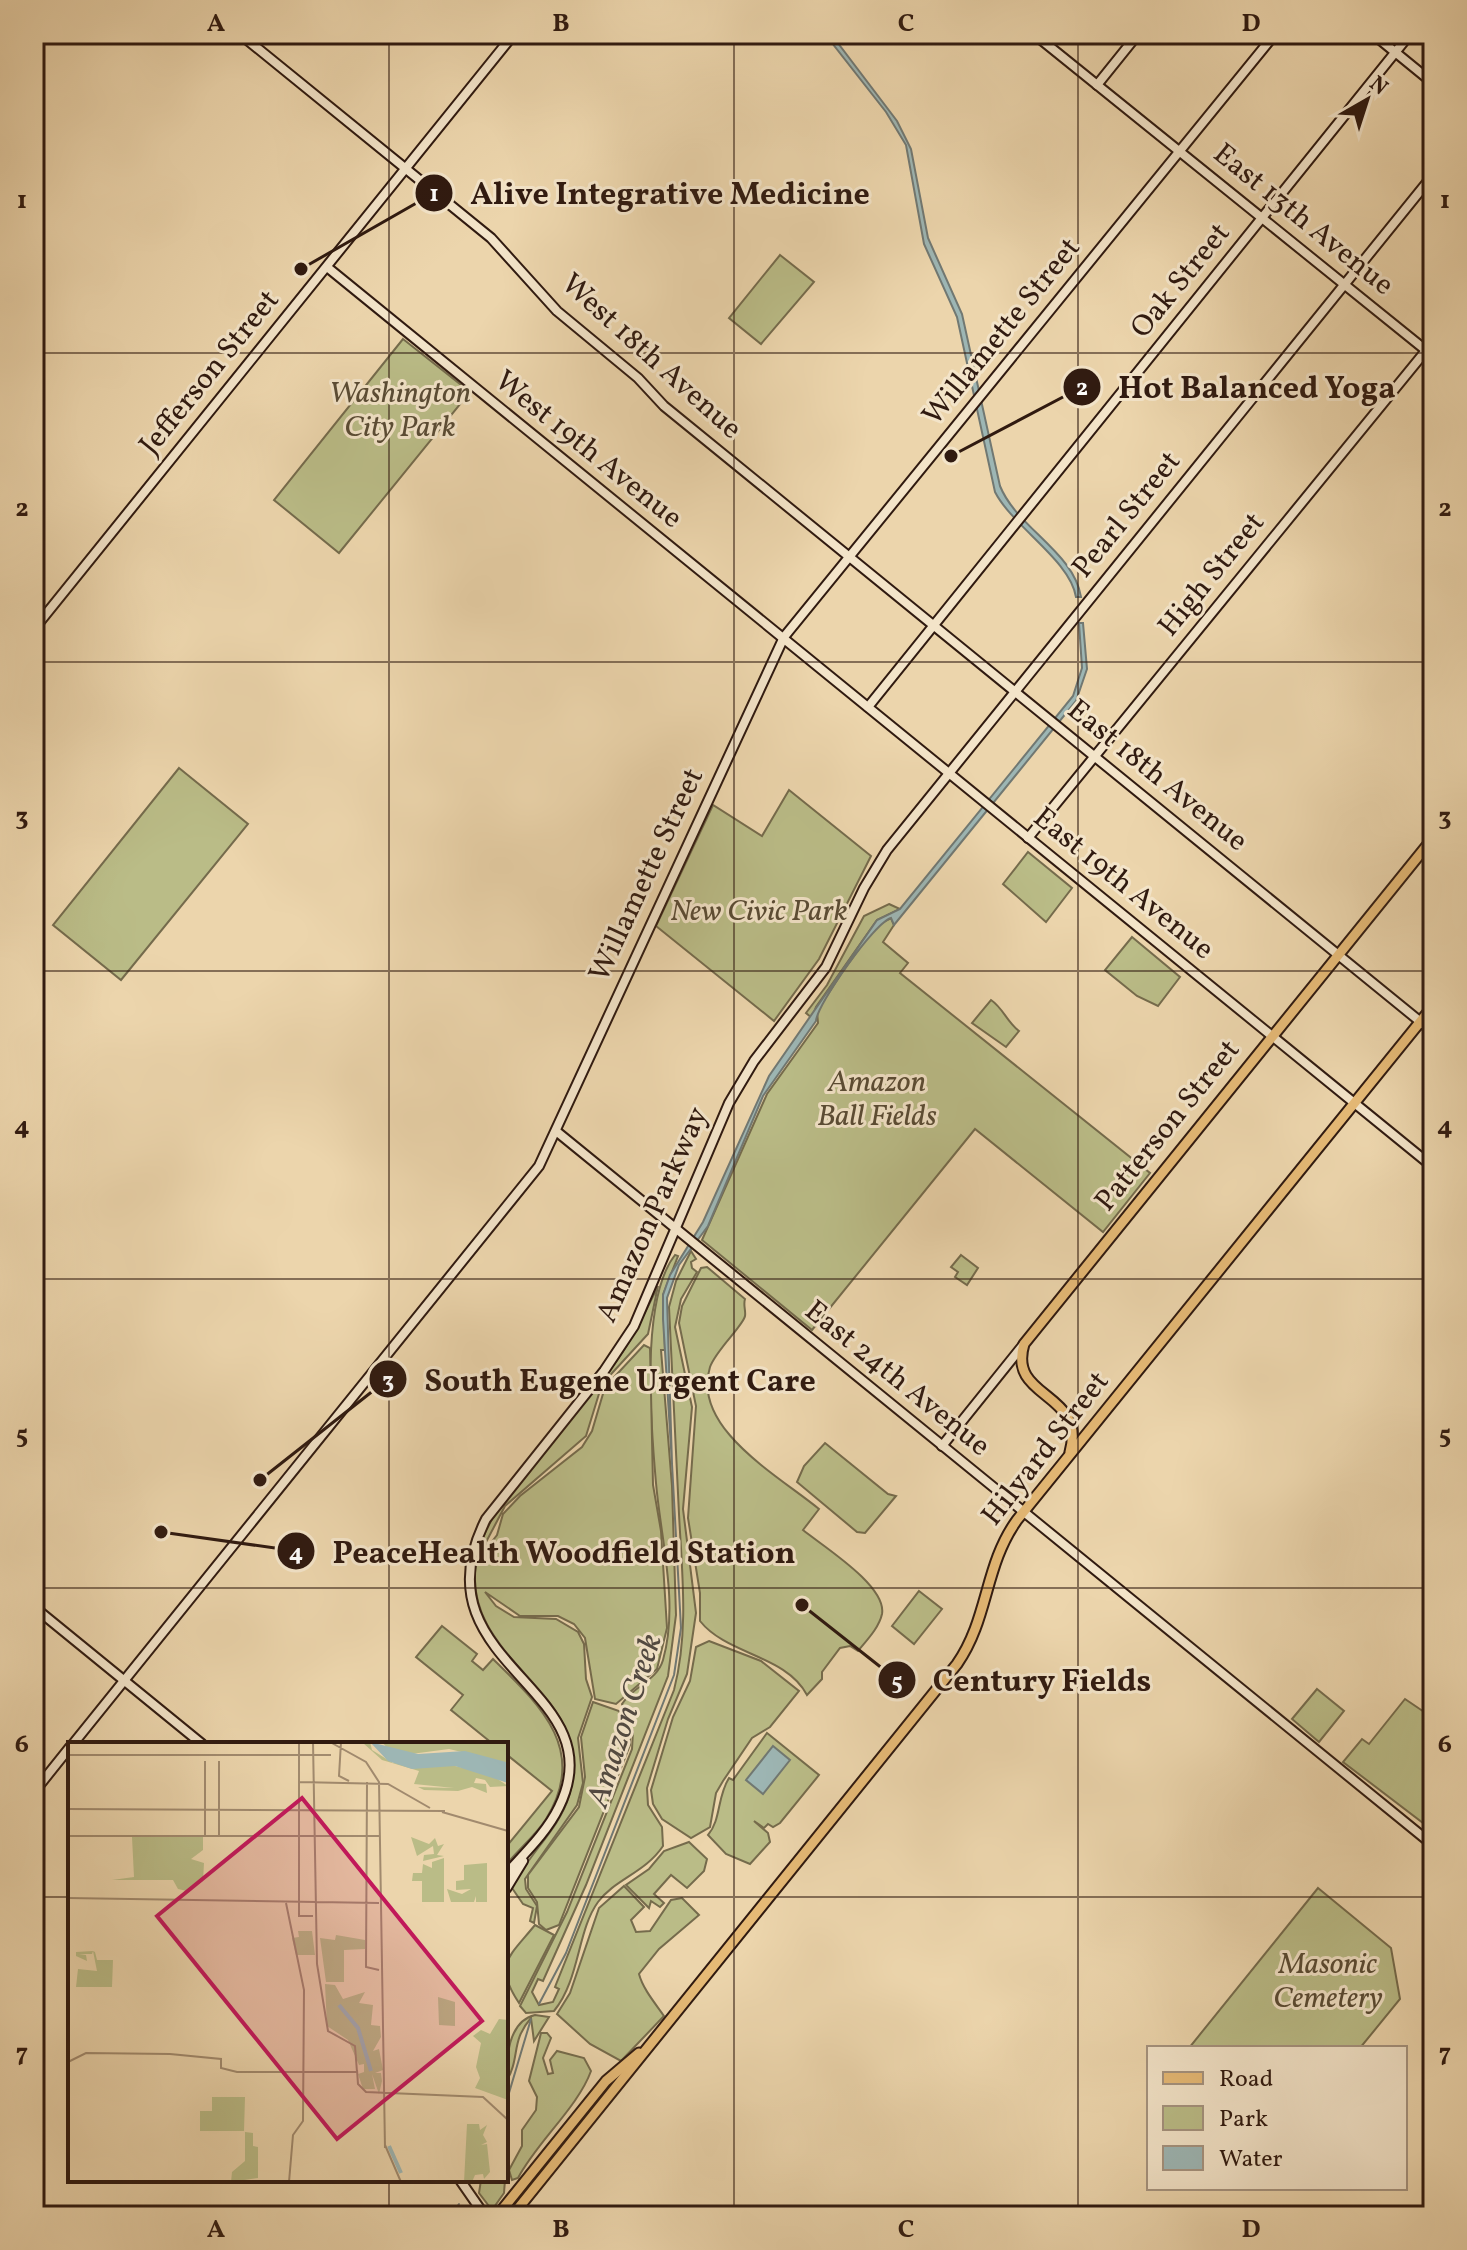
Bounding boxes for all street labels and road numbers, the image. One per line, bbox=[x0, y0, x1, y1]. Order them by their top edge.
street label: East 13th Avenue bbox=[1204, 134, 1402, 306]
street label: Oak Street bbox=[1121, 214, 1241, 348]
street label: Willamette Street bbox=[913, 229, 1091, 435]
street label: West 18th Avenue bbox=[551, 264, 751, 450]
street label: Jefferson Street bbox=[130, 281, 290, 465]
street label: West 19th Avenue bbox=[485, 361, 691, 539]
street label: Pearl Street bbox=[1063, 443, 1191, 587]
street label: High Street bbox=[1149, 504, 1275, 646]
street label: East 18th Avenue bbox=[1058, 690, 1256, 862]
street label: Willamette Street bbox=[579, 761, 715, 989]
street label: East 19th Avenue bbox=[1023, 798, 1223, 970]
street label: Patterson Street bbox=[1085, 1031, 1251, 1221]
street label: Amazon Parkway bbox=[587, 1100, 719, 1330]
street label: East 24th Avenue bbox=[795, 1291, 999, 1467]
street label: Hilyard Street bbox=[972, 1363, 1120, 1535]

